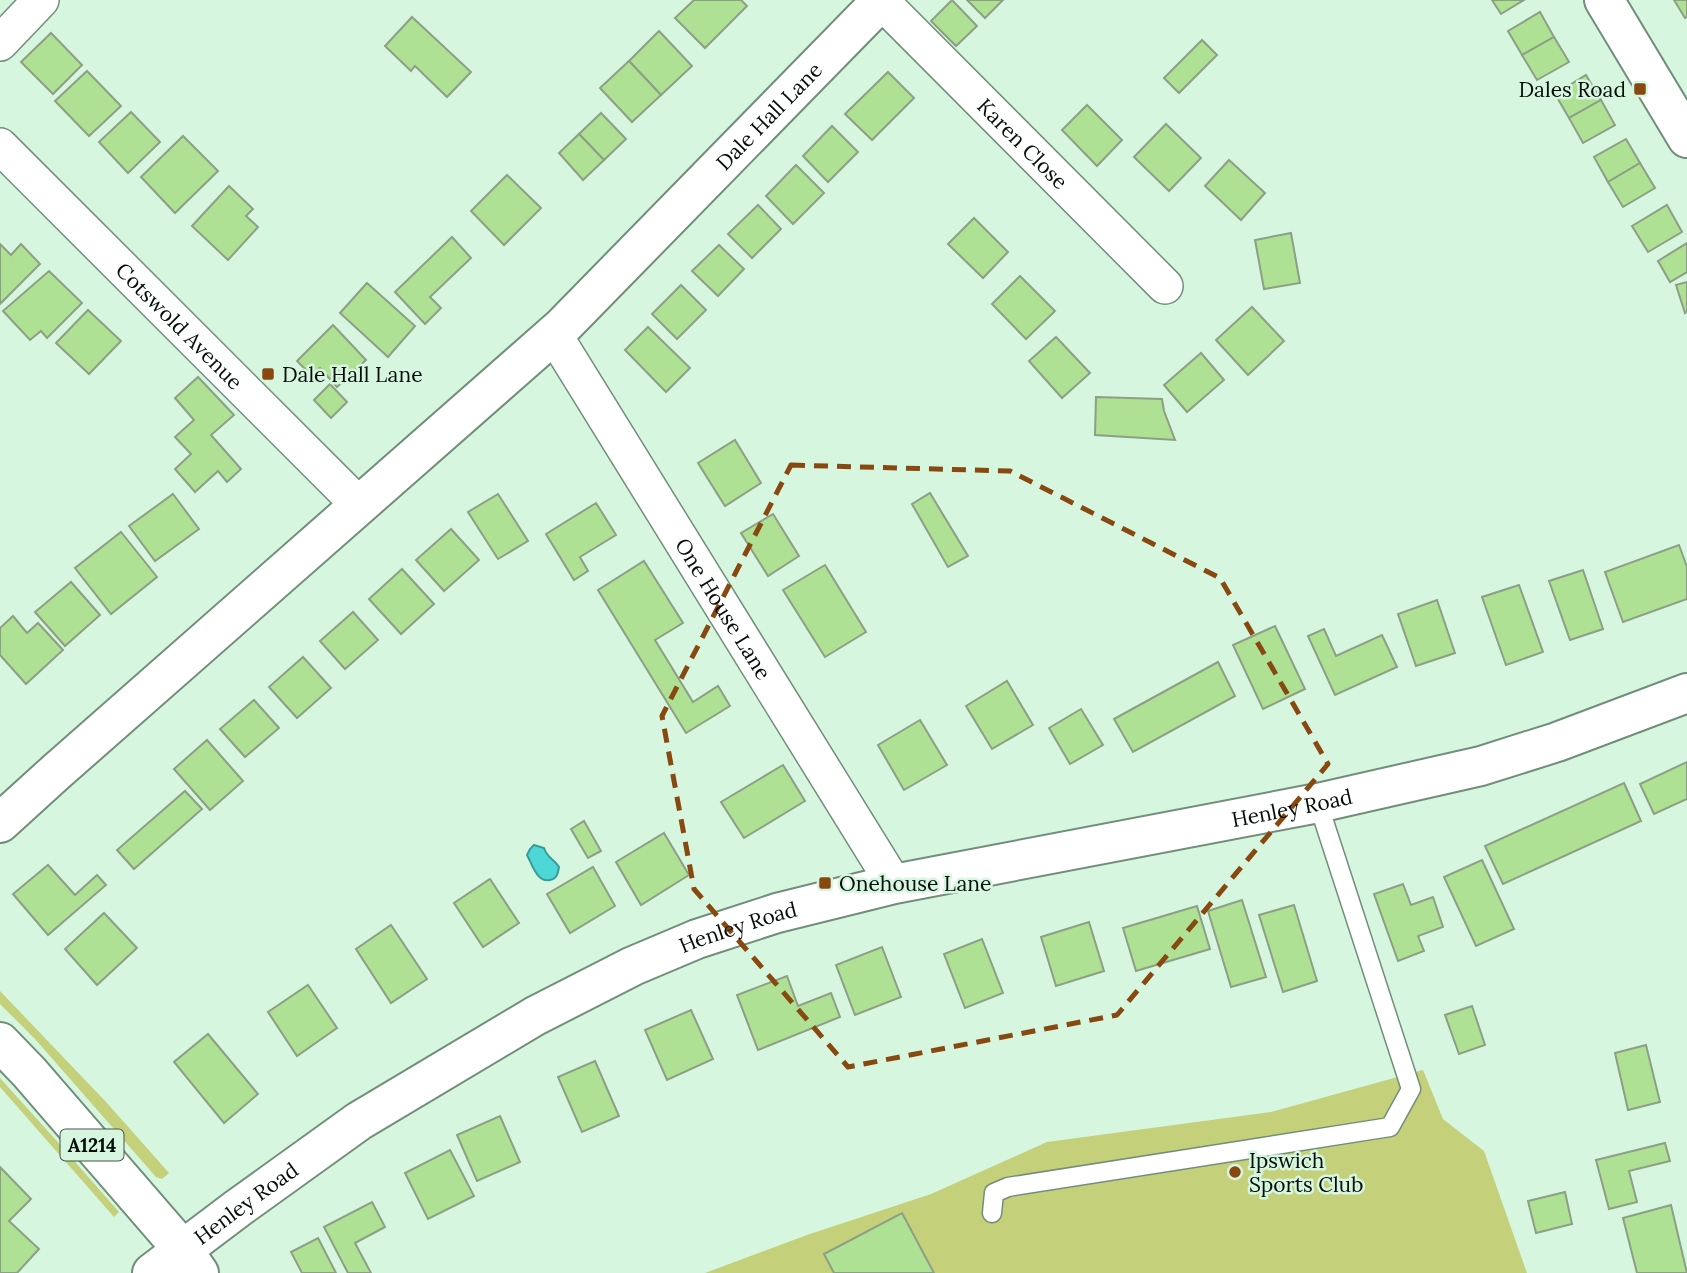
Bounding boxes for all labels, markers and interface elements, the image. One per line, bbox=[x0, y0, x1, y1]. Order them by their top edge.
street label: Dale Hall Lane bbox=[710, 56, 827, 176]
place label: Dales Road bbox=[1519, 76, 1626, 103]
marker: Dales Road bbox=[1632, 81, 1648, 97]
street label: Karen Close bbox=[972, 92, 1074, 195]
street label: Cotswold Avenue bbox=[110, 256, 249, 395]
place label: Dale Hall Lane bbox=[282, 361, 423, 388]
marker: Dale Hall Lane bbox=[260, 366, 276, 382]
street label: One House Lane bbox=[670, 533, 777, 684]
street label: Henley Road bbox=[1229, 782, 1355, 833]
place label: Onehouse Lane bbox=[839, 870, 991, 897]
marker: Onehouse Lane bbox=[817, 875, 833, 891]
street label: Henley Road bbox=[675, 895, 800, 959]
road number: A1214 bbox=[60, 1130, 124, 1161]
place label: Ipswich Sports Club bbox=[1249, 1147, 1363, 1198]
street label: Henley Road bbox=[188, 1156, 303, 1250]
marker: Ipswich Sports Club bbox=[1227, 1164, 1243, 1180]

